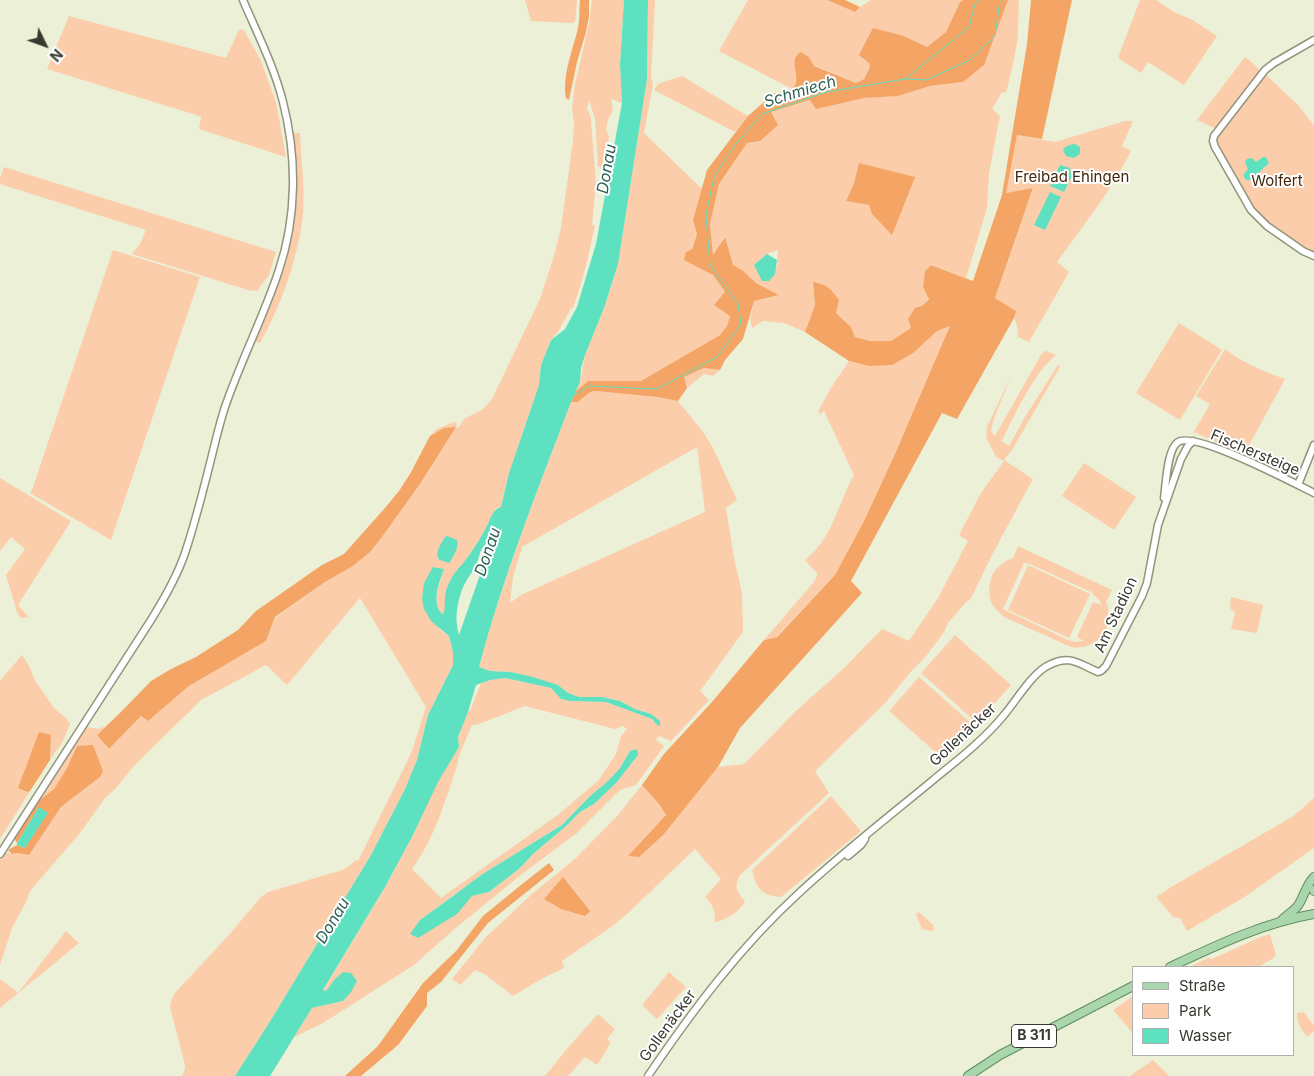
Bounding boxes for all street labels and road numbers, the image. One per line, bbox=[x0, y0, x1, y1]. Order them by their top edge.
street label: Fischersteige bbox=[1208, 426, 1302, 480]
street label: Am Stadion bbox=[1091, 574, 1141, 656]
street label: Gollenäcker bbox=[926, 700, 1000, 770]
street label: Gollenäcker bbox=[636, 987, 700, 1065]
road number: B 311 bbox=[1012, 1024, 1056, 1048]

